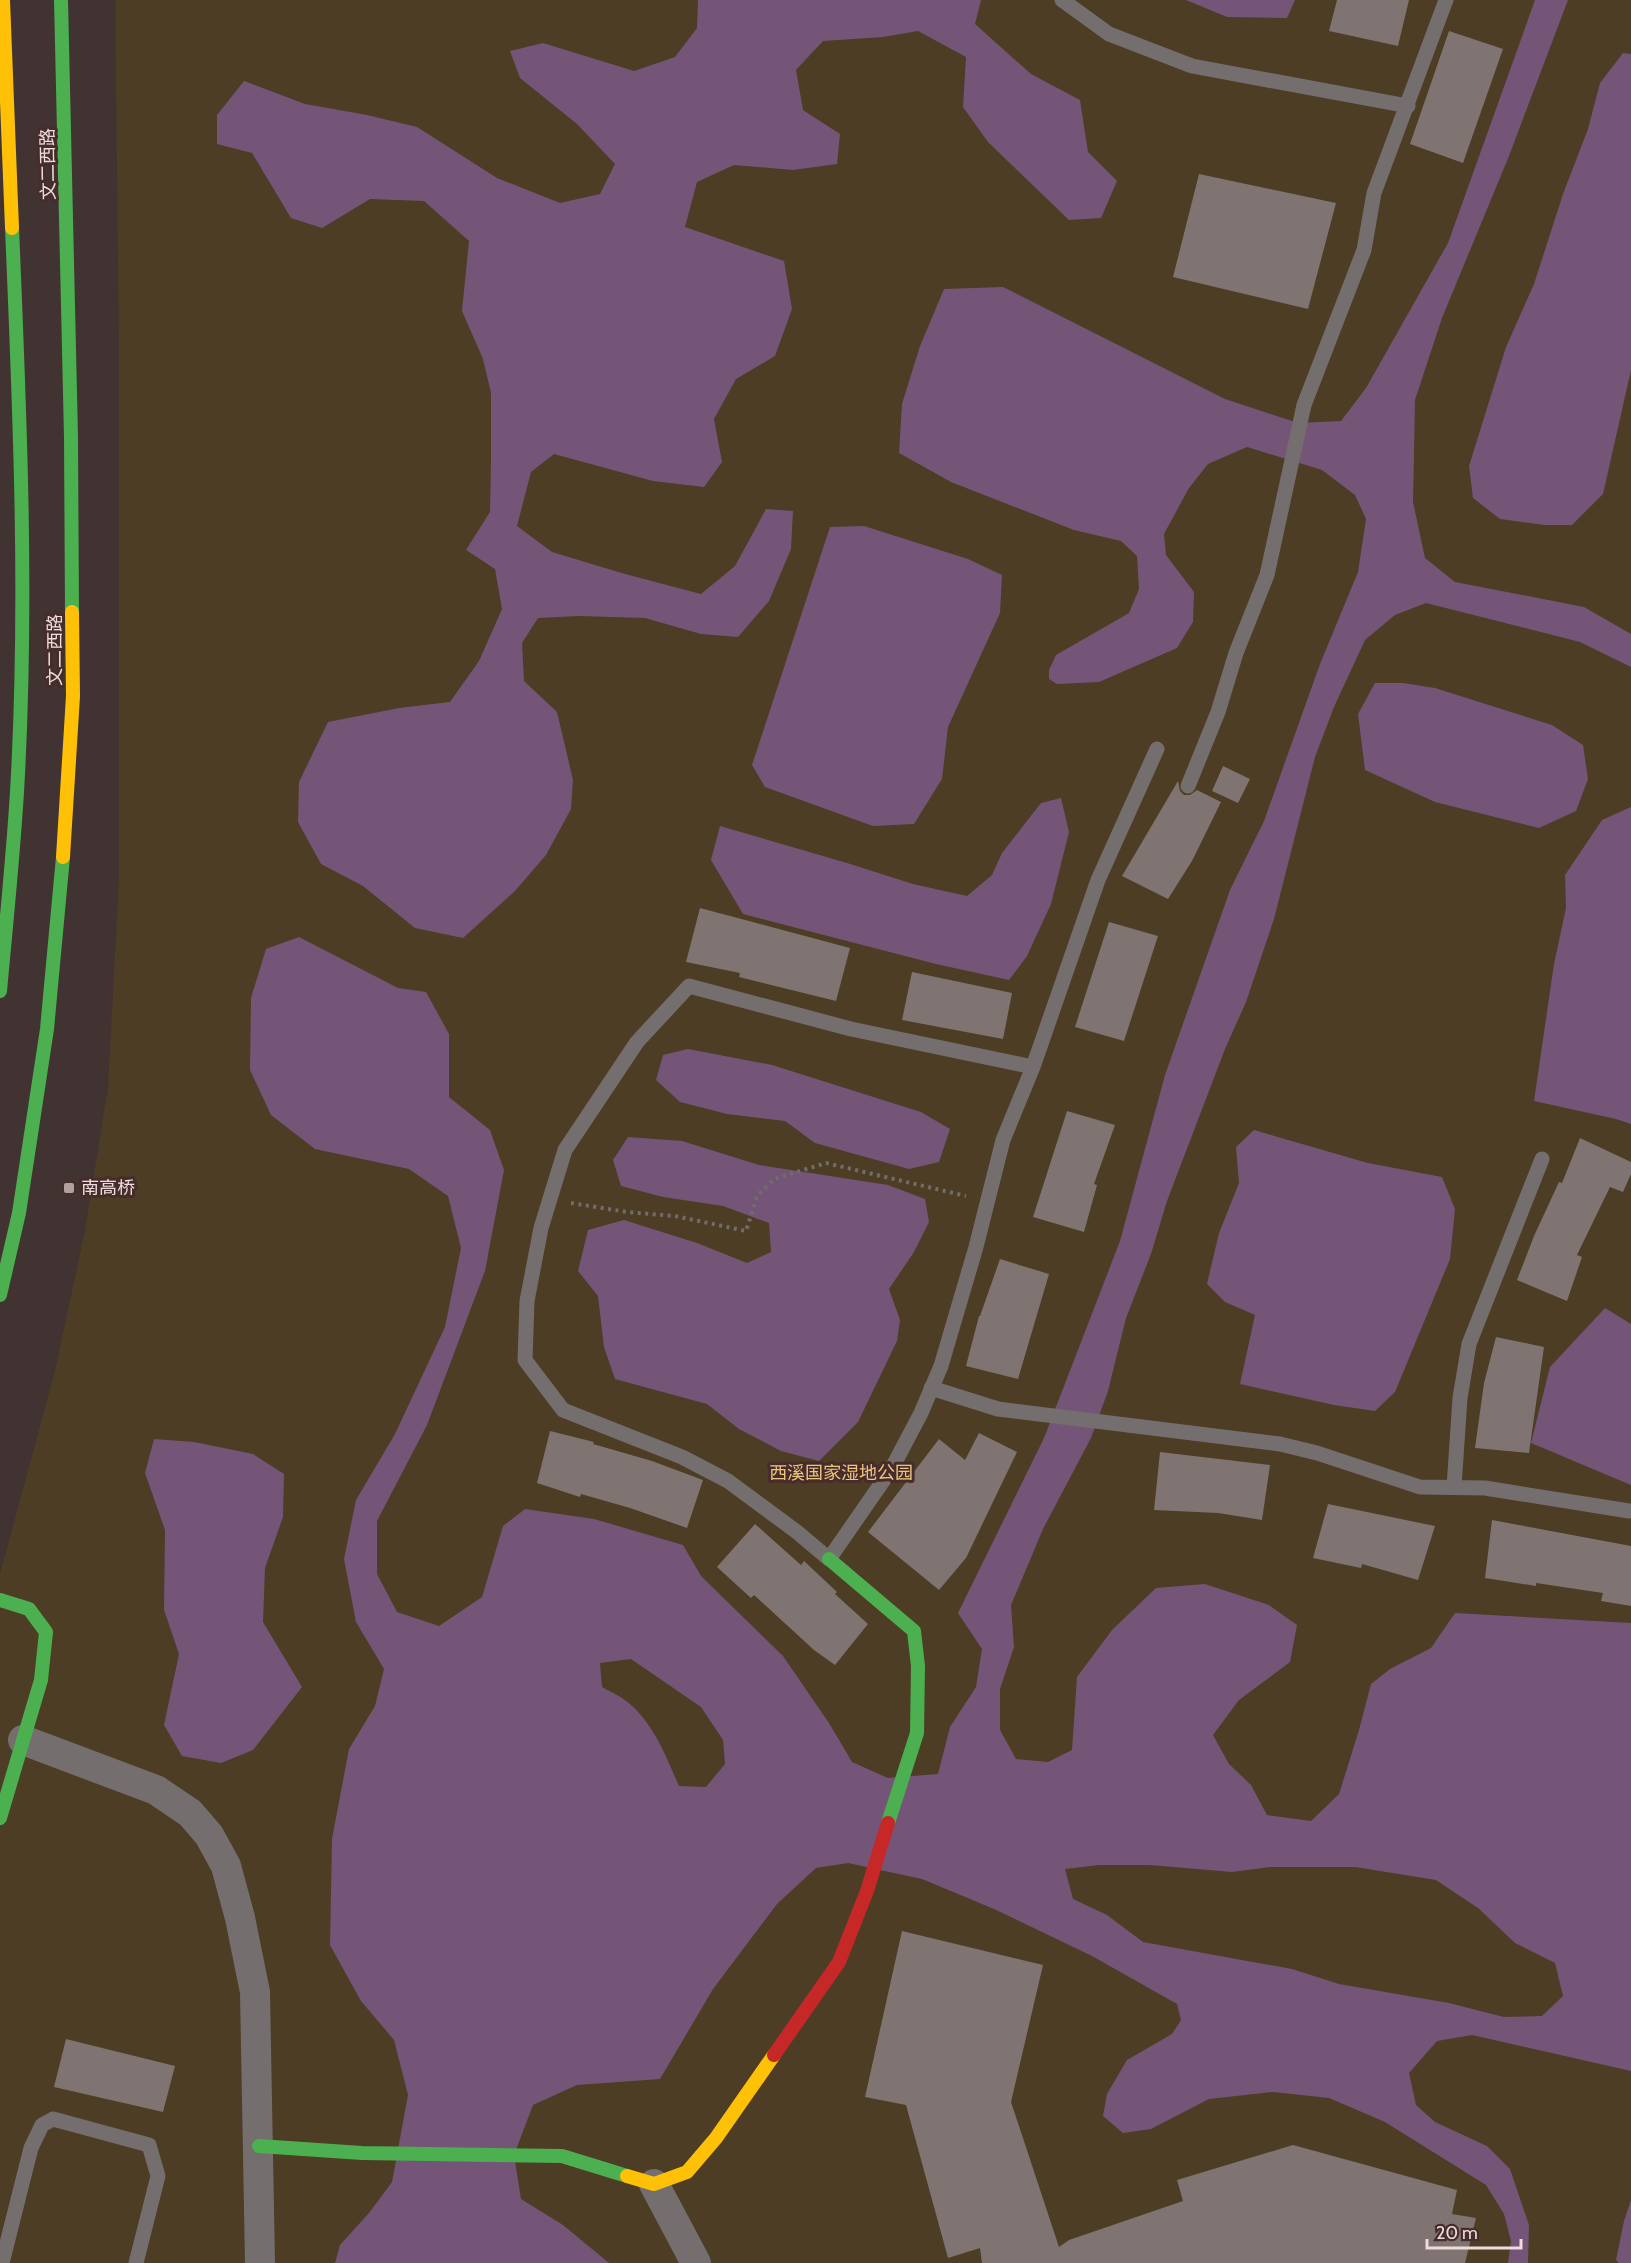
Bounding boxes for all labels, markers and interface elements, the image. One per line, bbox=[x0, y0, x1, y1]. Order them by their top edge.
street label: 文二西路 bbox=[36, 128, 60, 200]
street label: 文二西路 bbox=[44, 614, 66, 686]
place label: 南高桥 bbox=[81, 1177, 135, 1199]
marker: 南高桥 bbox=[62, 1181, 76, 1195]
park label: 西溪国家湿地公园 bbox=[769, 1462, 913, 1484]
scale bar bbox=[1427, 2212, 1522, 2250]
text: 20 m bbox=[1436, 2222, 1478, 2244]

